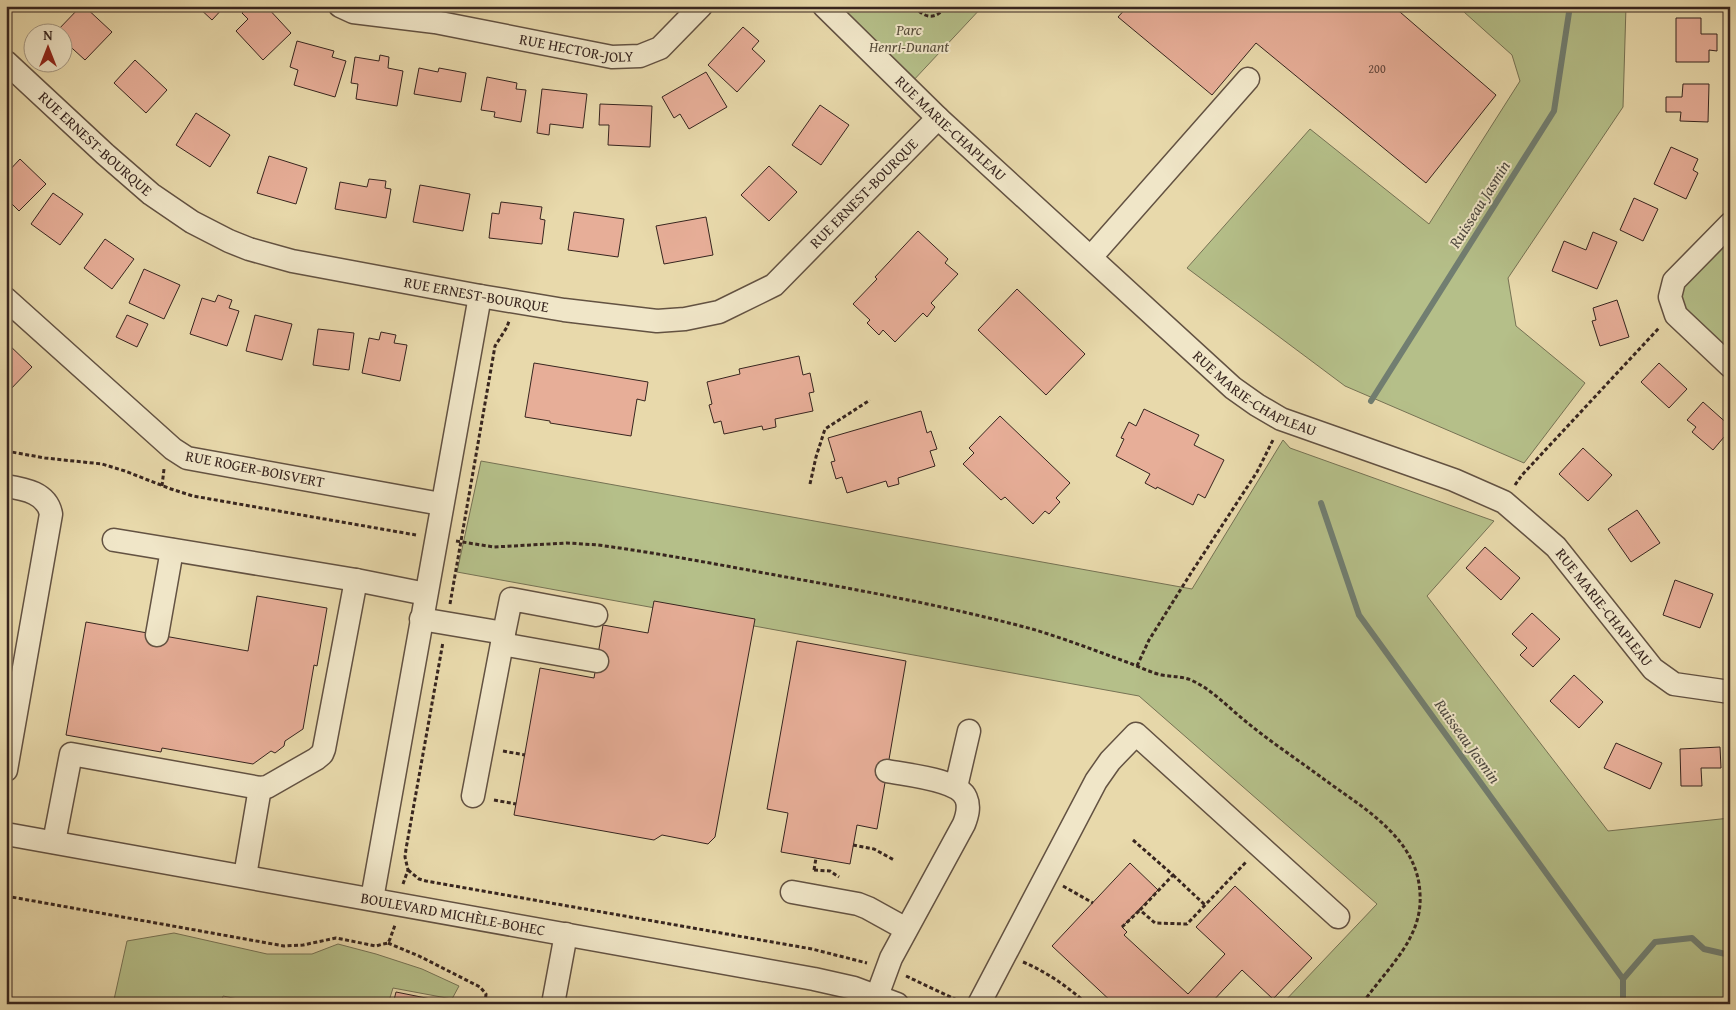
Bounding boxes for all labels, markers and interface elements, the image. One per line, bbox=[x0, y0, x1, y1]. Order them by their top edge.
park label: Parc Henri-Dunant bbox=[868, 19, 949, 57]
north arrow bbox=[22, 22, 72, 72]
text: N bbox=[43, 25, 53, 45]
street label: RUE HECTOR-JOLY bbox=[518, 28, 634, 67]
house number: 200 bbox=[1368, 60, 1386, 77]
street label: RUE MARIE-CHAPLEAU bbox=[891, 71, 1011, 185]
street label: RUE ERNEST-BOURQUE bbox=[34, 86, 157, 201]
street label: RUE ERNEST-BOURQUE bbox=[805, 133, 923, 253]
water label: Ruisseau Jasmin bbox=[1442, 156, 1515, 253]
street label: RUE ERNEST-BOURQUE bbox=[402, 271, 551, 317]
street label: RUE MARIE-CHAPLEAU bbox=[1188, 345, 1320, 441]
street label: RUE ROGER-BOISVERT bbox=[184, 445, 327, 492]
street label: RUE MARIE-CHAPLEAU bbox=[1551, 544, 1658, 671]
water label: Ruisseau Jasmin bbox=[1429, 693, 1507, 788]
street label: BOULEVARD MICHÈLE-BOHEC bbox=[359, 887, 547, 941]

